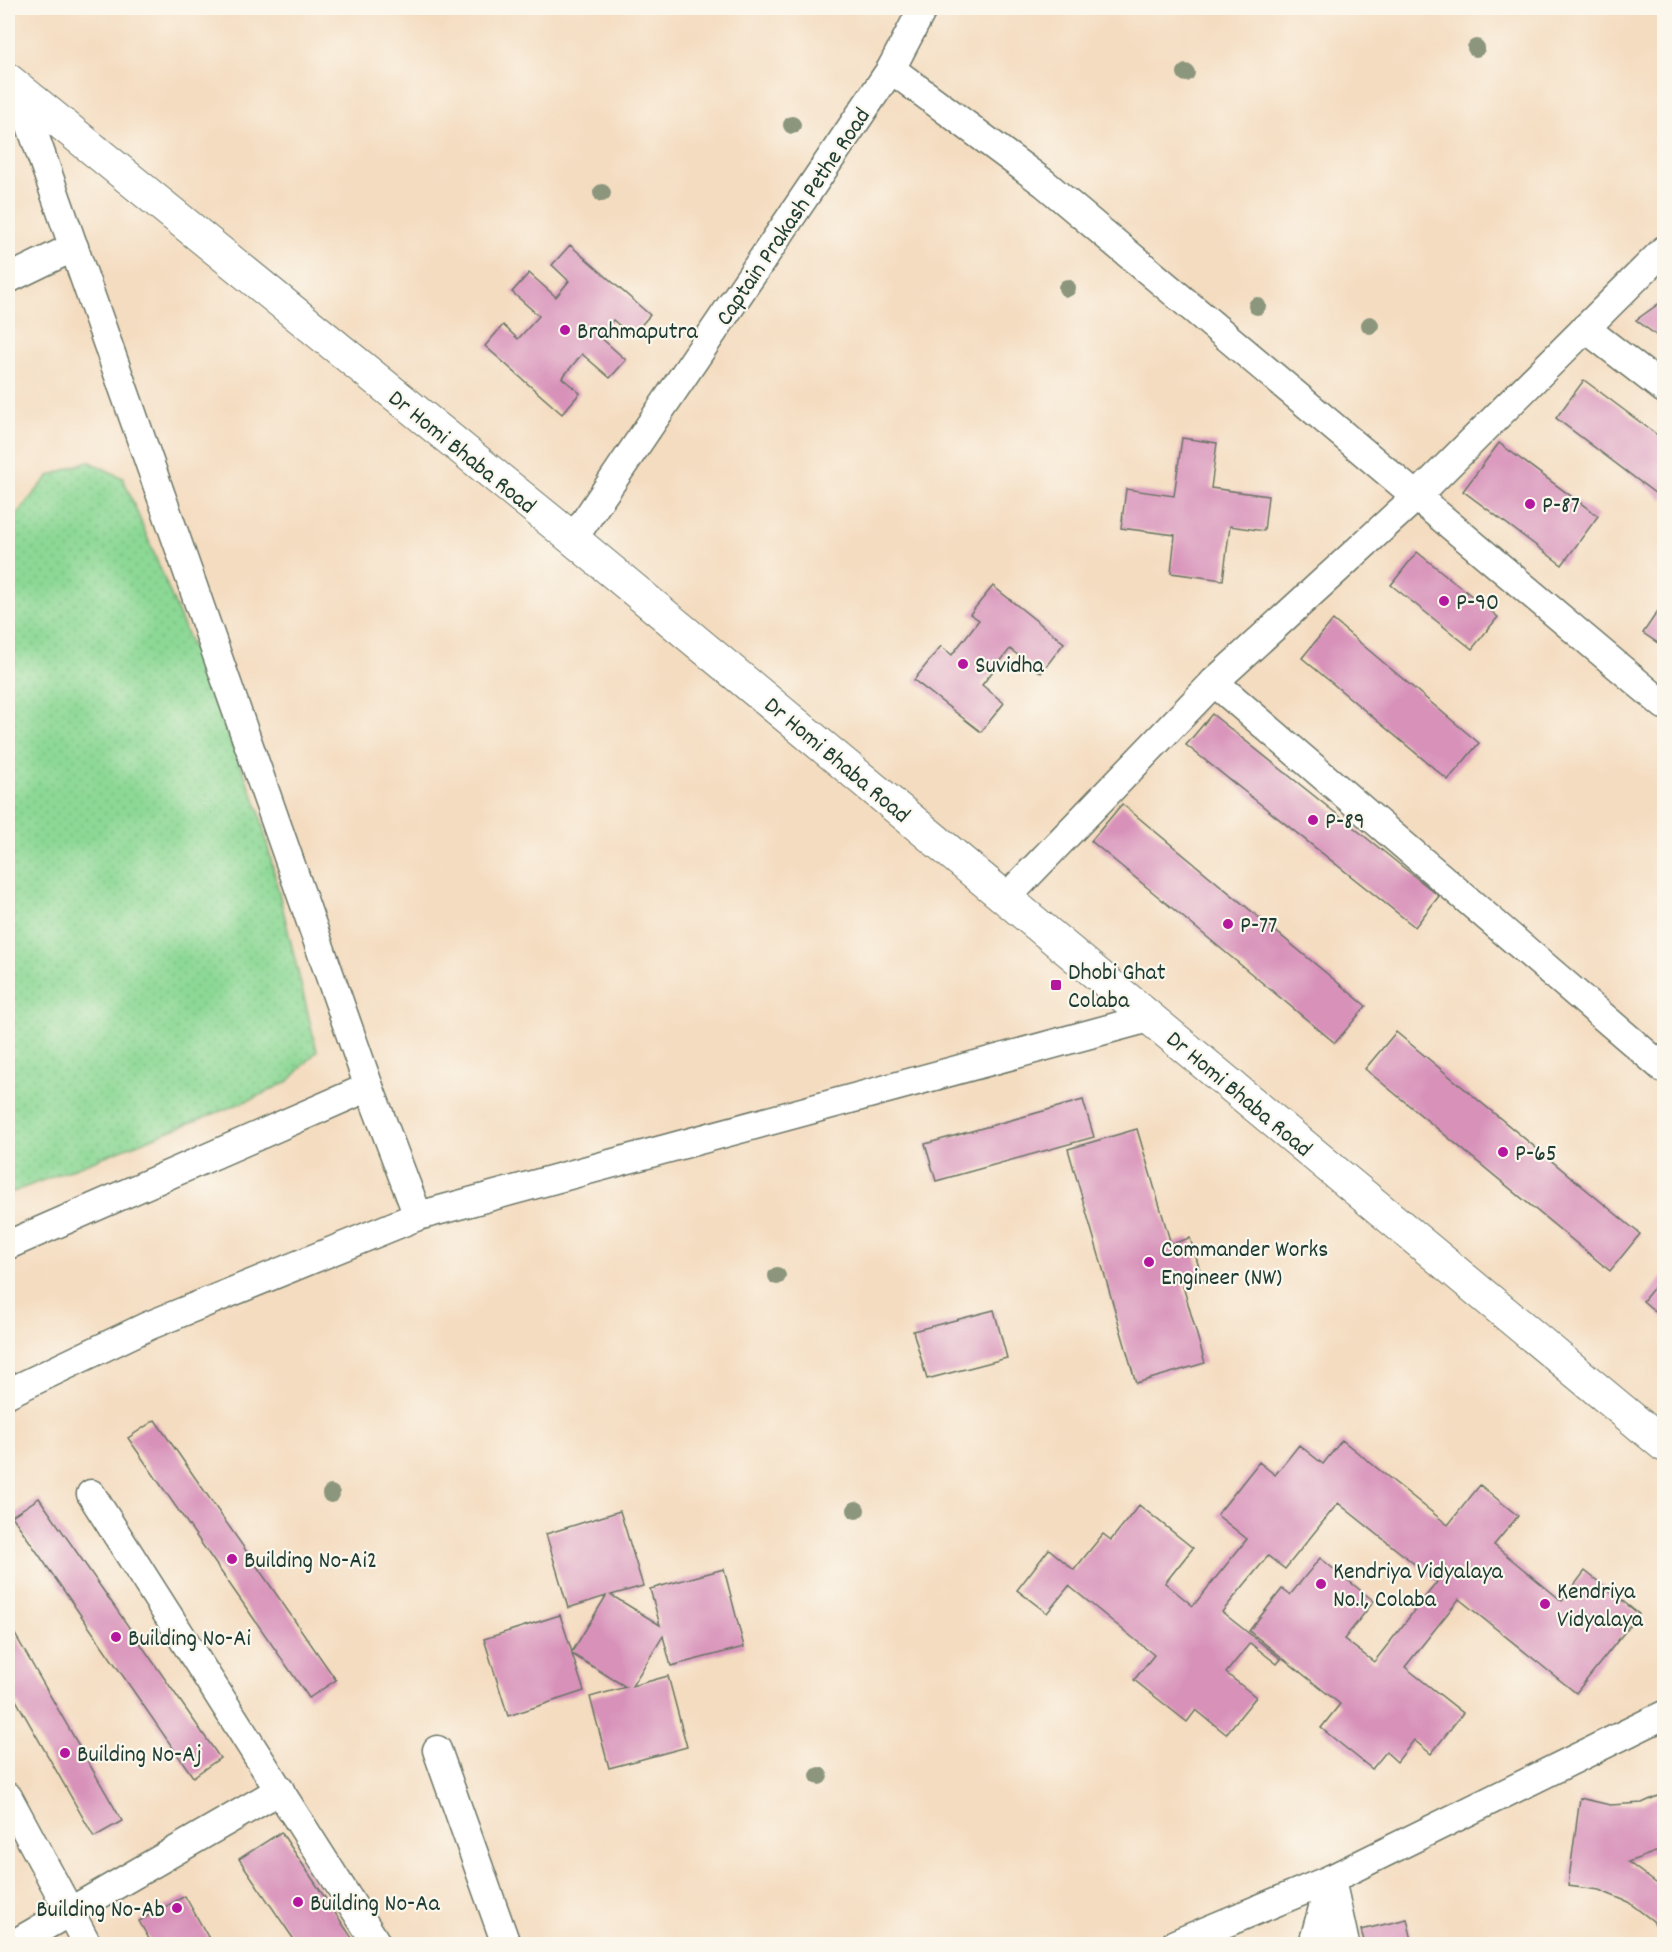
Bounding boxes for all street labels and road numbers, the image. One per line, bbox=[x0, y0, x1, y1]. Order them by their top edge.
street label: Captain Prakash Pethe Road bbox=[709, 102, 880, 333]
street label: Dr Homi Bhaba Road bbox=[380, 383, 542, 524]
street label: Dr Homi Bhaba Road bbox=[756, 690, 917, 833]
street label: Dr Homi Bhaba Road bbox=[1158, 1024, 1319, 1167]

